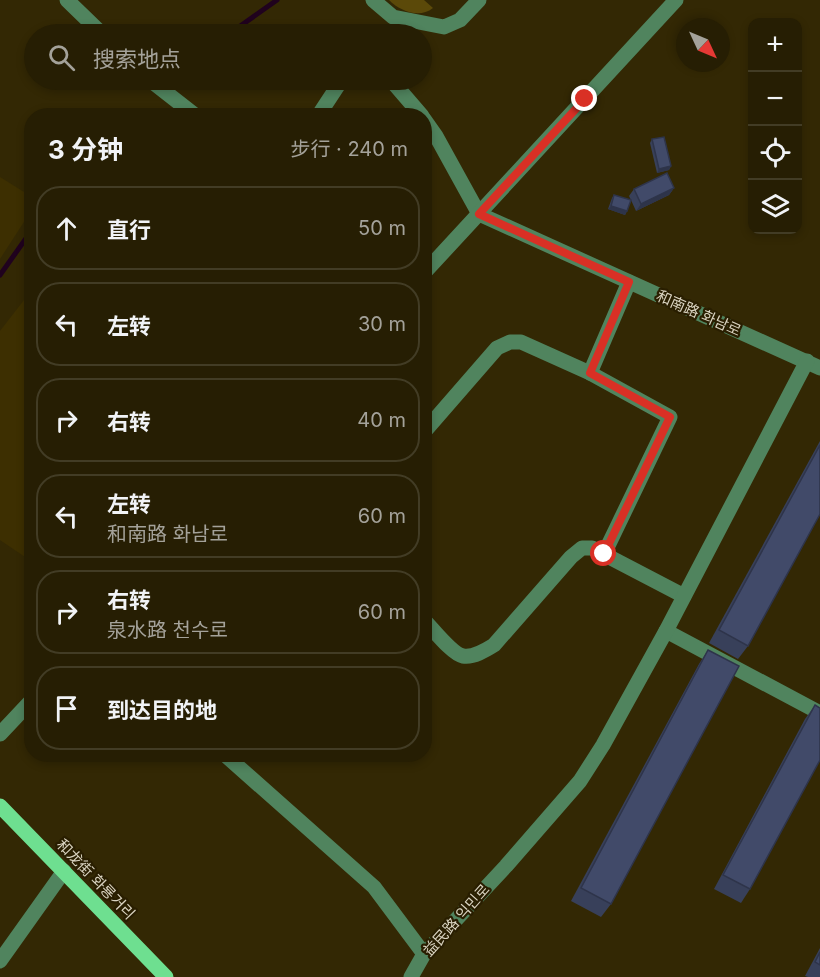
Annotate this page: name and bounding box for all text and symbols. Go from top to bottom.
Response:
north arrow [676,18,730,72]
map controls [748,18,802,234]
button: + [748,18,802,72]
search box [24,24,432,90]
icon: search [45,41,78,74]
text: 搜索地点 [93,46,181,72]
button: − [748,72,802,126]
route end [571,85,597,111]
button: locate [748,126,802,180]
text: 3 分钟 [48,134,123,165]
text: 步行 · 240 m [290,137,408,161]
button: layers [748,180,802,234]
icon: ahead [50,212,83,245]
text: 50 m [358,216,406,240]
text: 直行 [107,217,151,243]
street label: 和南路 화남로 [654,286,744,340]
icon: left [50,308,83,341]
text: 30 m [358,312,406,336]
text: 左转 [107,313,151,339]
icon: right [50,404,83,437]
text: 40 m [357,408,406,432]
text: 右转 [107,409,151,435]
text: 左转 [107,491,151,517]
icon: left [50,500,83,533]
text: 60 m [358,504,406,528]
text: 和南路 화남로 [107,522,228,546]
route start [590,540,616,566]
text: 右转 [107,587,151,613]
icon: right [50,596,83,629]
text: 60 m [358,600,406,624]
text: 泉水路 천수로 [107,618,228,642]
icon: arrive [50,692,83,725]
text: 到达目的地 [107,697,217,723]
street label: 和龙街 화룡거리 [53,835,139,923]
street label: 益民路 익민로 [419,880,493,960]

